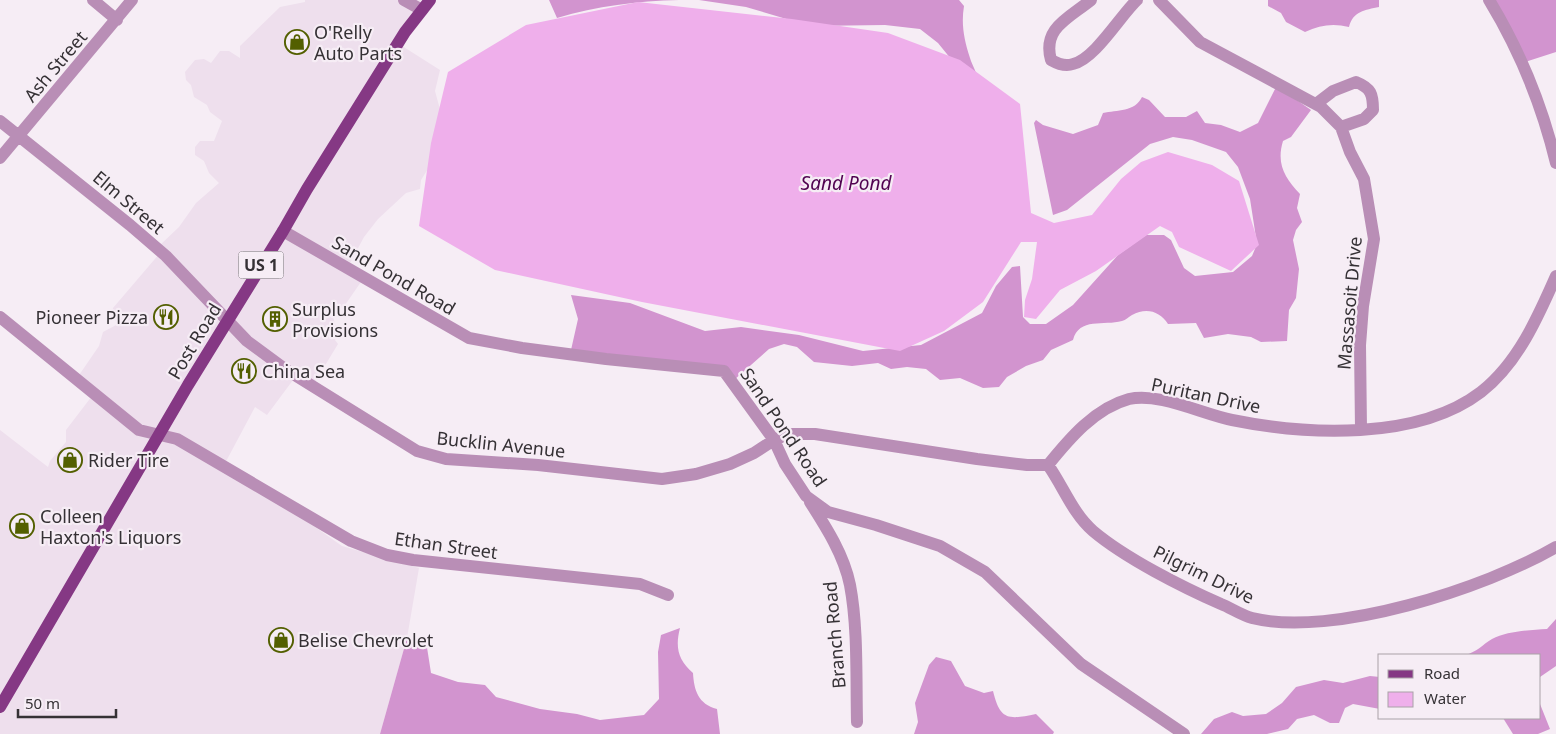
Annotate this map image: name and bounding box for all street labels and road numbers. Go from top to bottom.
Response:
street label: Ash Street [18,25,92,107]
street label: Elm Street [88,165,170,239]
street label: Sand Pond Road [328,230,460,320]
street label: Massasoit Drive [1331,235,1367,371]
road number: US 1 [238,252,284,278]
street label: Post Road [162,298,226,384]
street label: Sand Pond Road [735,363,833,491]
street label: Puritan Drive [1149,372,1263,418]
street label: Bucklin Avenue [435,425,567,463]
street label: Ethan Street [393,526,500,564]
street label: Pilgrim Drive [1150,539,1258,609]
street label: Branch Road [817,580,851,690]

